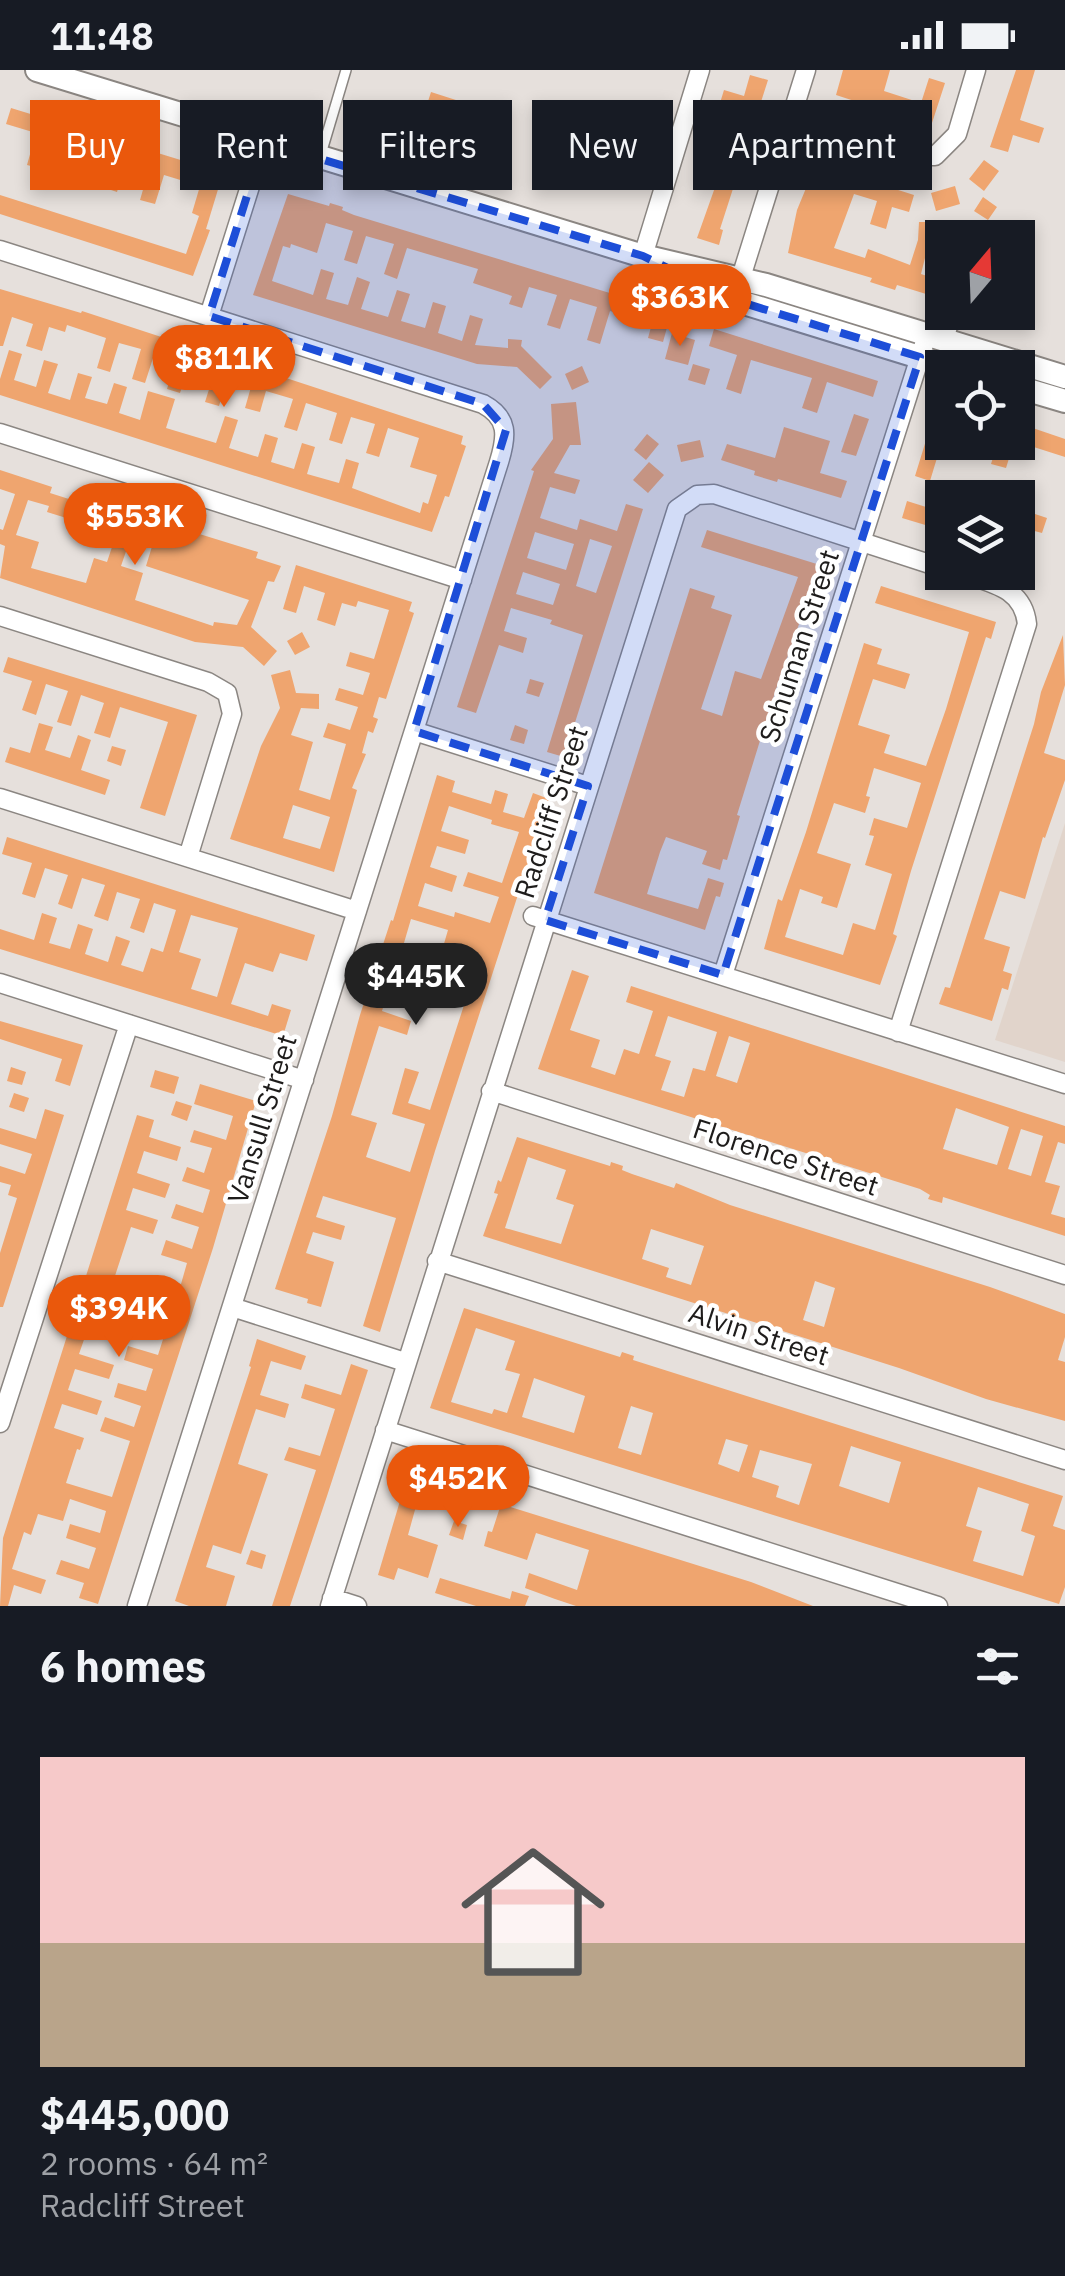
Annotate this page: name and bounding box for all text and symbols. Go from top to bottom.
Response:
text: 11:48 [50,11,154,60]
chip: Buy [30,100,160,190]
chip: Rent [180,100,323,190]
chip: Filters [343,100,512,190]
chip: New [532,100,673,190]
chip: Apartment [693,100,932,190]
north arrow [925,220,1035,330]
map controls [925,220,1035,590]
pin: $363K [610,264,750,349]
text: $363K [630,275,730,317]
pin: $811K [154,325,294,410]
text: $811K [174,336,274,378]
button: locate [925,350,1035,460]
button: layers [925,480,1035,590]
pin: $553K [65,483,205,568]
text: $553K [85,494,185,536]
street label: Schuman Street [750,545,847,747]
street label: Radcliff Street [505,721,596,903]
pin: $445K [346,943,486,1028]
text: $445K [366,954,466,996]
street label: Vansull Street [218,1030,305,1208]
street label: Florence Street [689,1109,884,1204]
pin: $394K [49,1275,189,1360]
text: $394K [69,1286,169,1328]
street label: Alvin Street [684,1293,834,1374]
pin: $452K [388,1445,528,1530]
text: $452K [408,1456,508,1498]
text: 6 homes [40,1639,206,1694]
icon: filters [970,1639,1025,1694]
icon: home [443,1822,623,2002]
text: $445,000 [40,2087,229,2142]
text: 2 rooms · 64 m² [40,2142,268,2184]
text: Radcliff Street [40,2184,245,2226]

